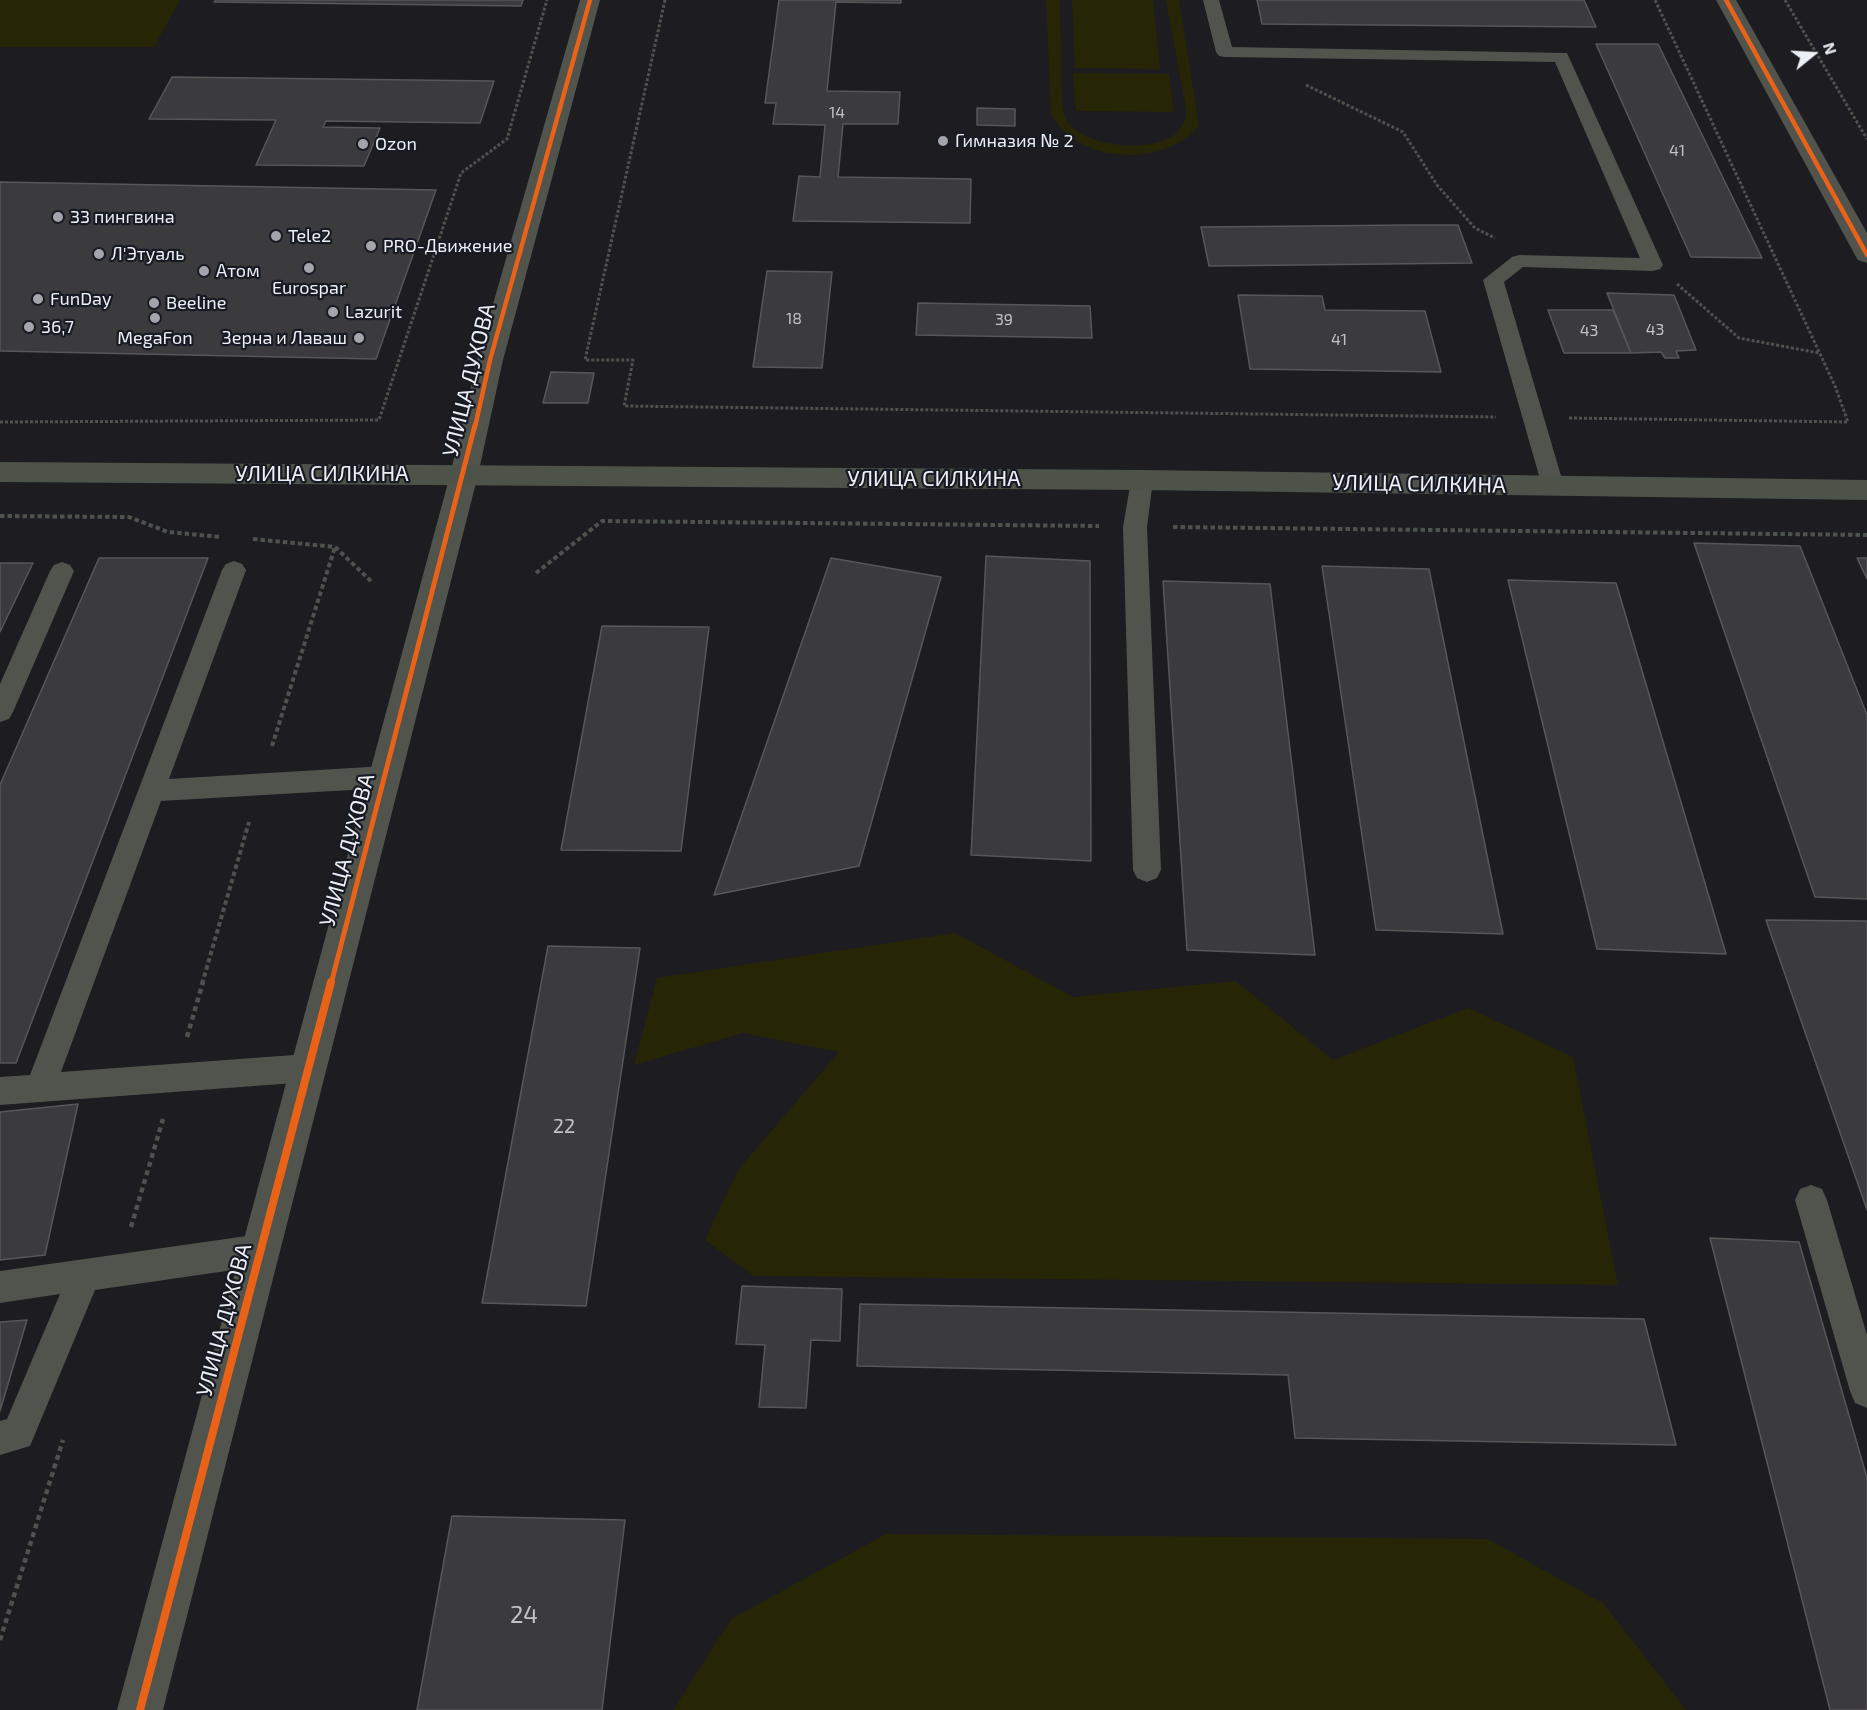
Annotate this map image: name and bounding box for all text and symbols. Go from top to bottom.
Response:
north arrow [1783,24,1843,84]
text: N [1820,40,1841,57]
house number: 14 [829,103,845,123]
place label: Гимназия № 2 [955,130,1074,152]
place label: Ozon [375,133,417,155]
marker: Гимназия № 2 [936,134,950,148]
marker: Ozon [356,137,370,151]
house number: 41 [1669,141,1685,161]
place label: 33 пингвина [70,206,175,228]
marker: 33 пингвина [51,210,65,224]
place label: Tele2 [288,225,331,247]
marker: Tele2 [269,229,283,243]
place label: PRO-Движение [383,235,512,257]
marker: PRO-Движение [364,239,378,253]
place label: Л'Этуаль [111,243,185,265]
marker: Л'Этуаль [92,247,106,261]
place label: Атом [216,260,260,282]
marker: Eurospar [302,261,316,275]
marker: Атом [197,264,211,278]
place label: Eurospar [272,277,346,299]
place label: FunDay [50,288,111,310]
marker: FunDay [31,292,45,306]
place label: Beeline [166,292,226,314]
marker: Beeline [147,296,161,310]
street label: УЛИЦА ДУХОВА [437,300,501,460]
place label: Lazurit [345,301,402,323]
marker: Lazurit [326,305,340,319]
house number: 18 [786,309,802,329]
house number: 39 [995,310,1013,330]
marker: MegaFon [148,311,162,325]
place label: 36,7 [41,316,74,338]
marker: 36,7 [22,320,36,334]
house number: 43 [1646,320,1664,340]
house number: 43 [1580,321,1598,341]
place label: MegaFon [117,327,193,349]
place label: Зерна и Лаваш [222,327,347,349]
house number: 41 [1331,330,1347,350]
marker: Зерна и Лаваш [352,331,366,345]
street label: УЛИЦА СИЛКИНА [235,461,409,487]
street label: УЛИЦА СИЛКИНА [847,466,1021,492]
street label: УЛИЦА СИЛКИНА [1332,469,1506,499]
street label: УЛИЦА ДУХОВА [314,771,380,929]
house number: 22 [553,1114,575,1138]
street label: УЛИЦА ДУХОВА [191,1241,257,1399]
house number: 24 [510,1601,538,1629]

